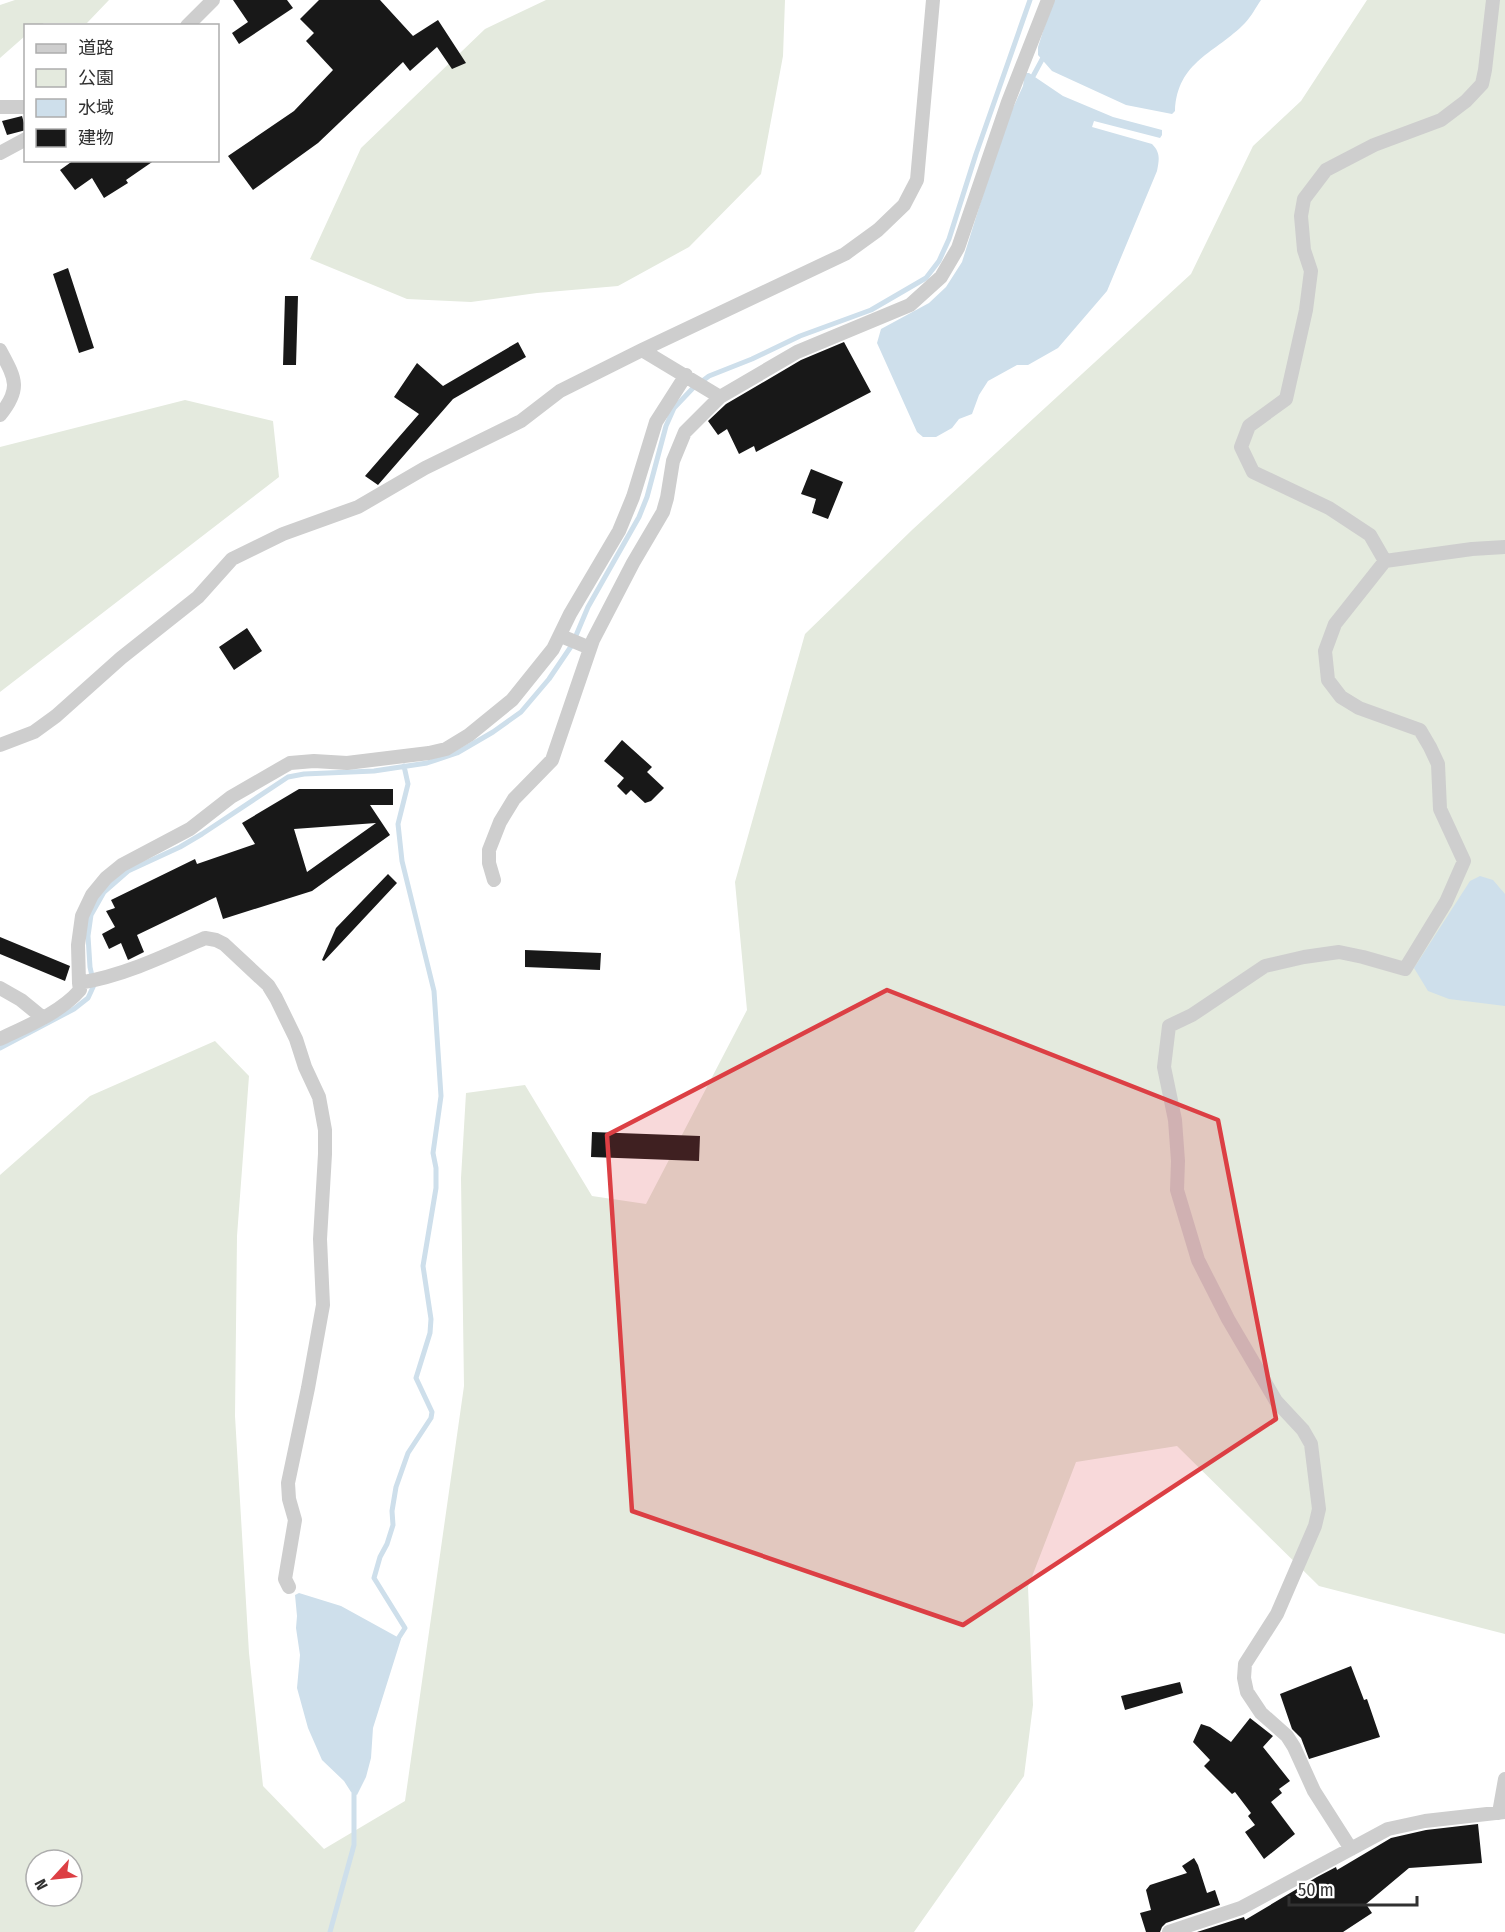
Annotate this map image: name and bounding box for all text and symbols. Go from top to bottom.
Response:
legend [24,24,219,162]
text: 道路 [78,37,114,59]
text: 公園 [78,67,114,89]
text: 水域 [78,97,114,119]
text: 建物 [78,127,114,149]
north arrow [24,1848,84,1908]
scale bar [1289,1869,1416,1907]
text: N [30,1876,52,1893]
text: 50 m [1298,1879,1334,1901]

